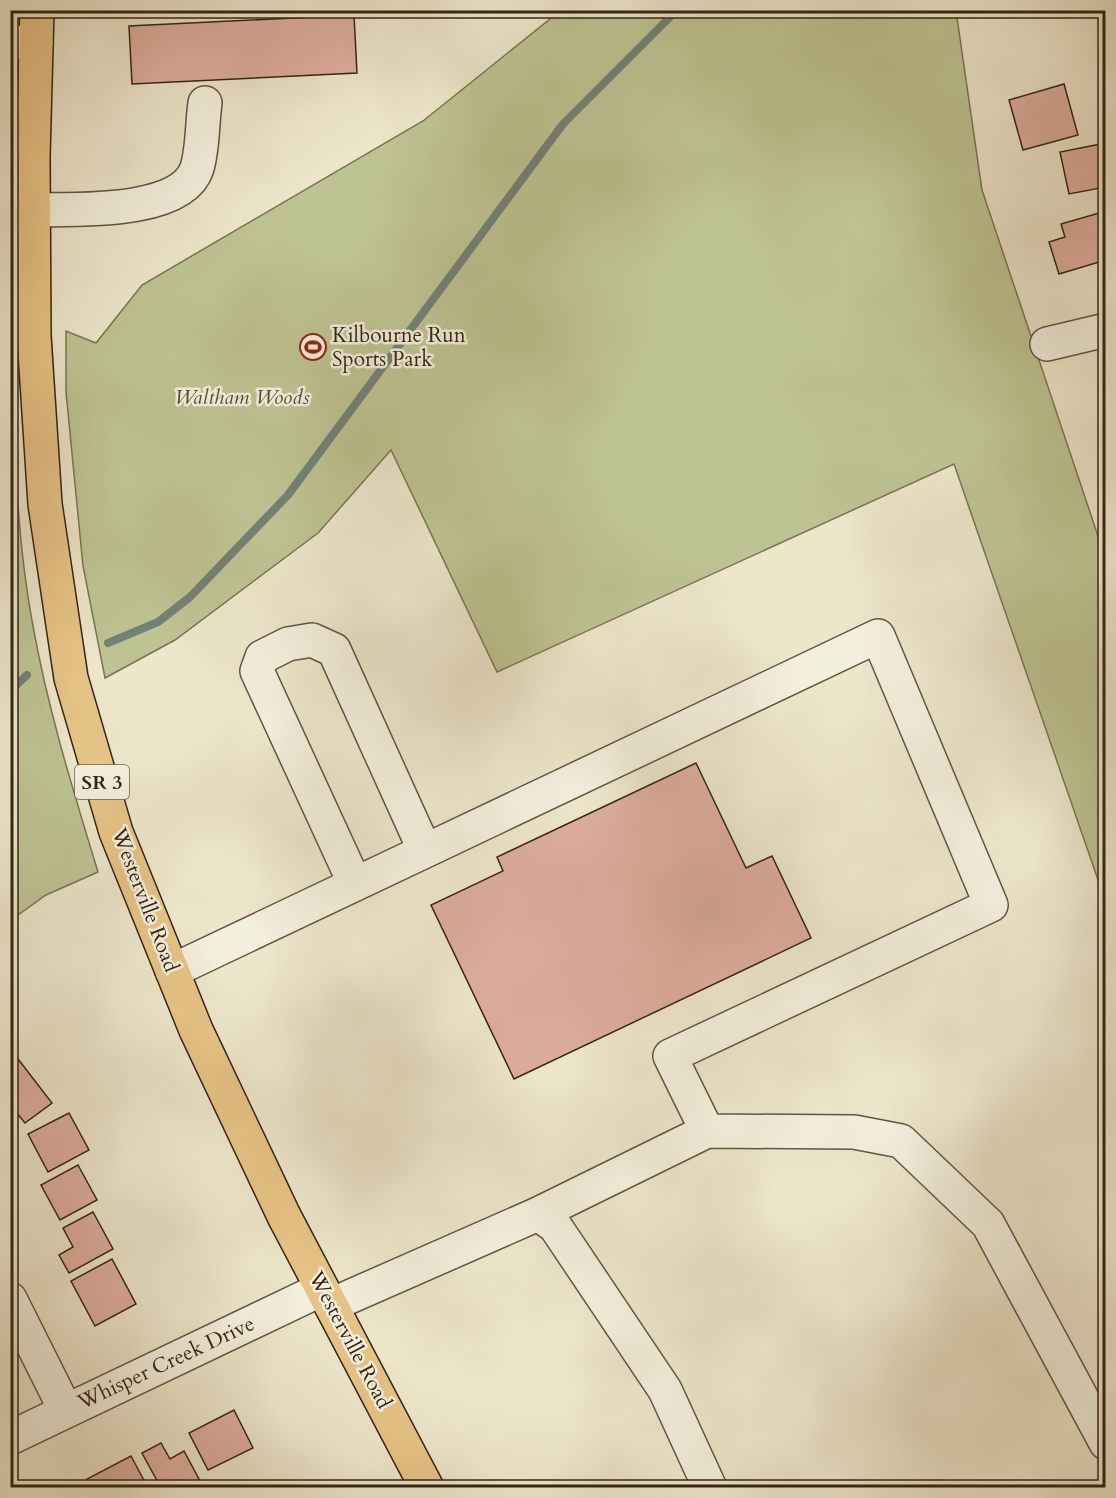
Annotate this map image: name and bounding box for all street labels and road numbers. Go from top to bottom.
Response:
road number: SR 3 [75,765,129,799]
street label: Westerville Road [104,823,186,976]
street label: Westerville Road [301,1265,399,1414]
street label: Whisper Creek Drive [72,1309,259,1417]

